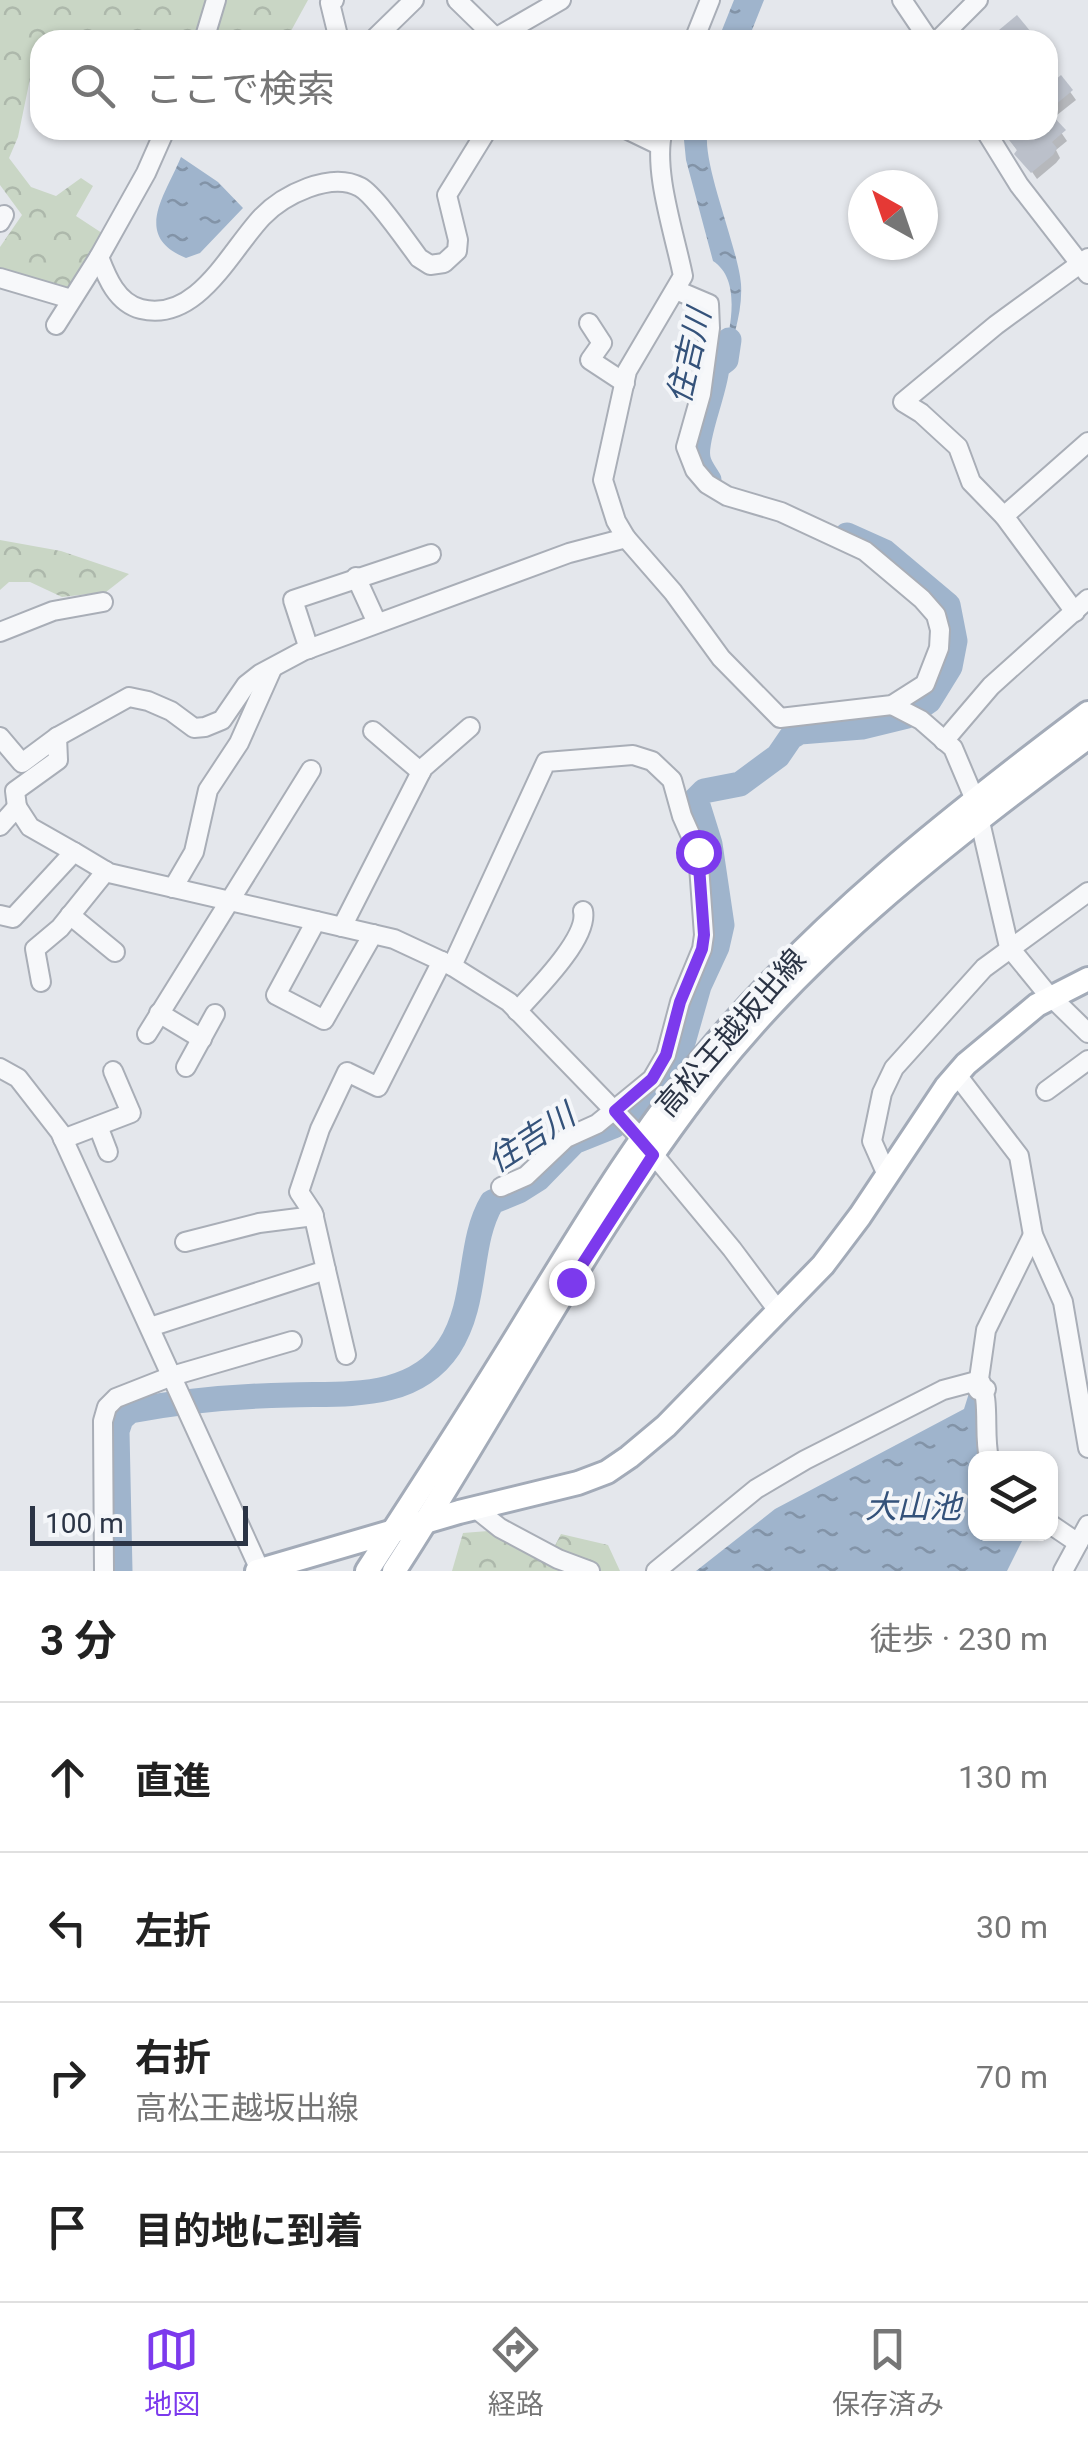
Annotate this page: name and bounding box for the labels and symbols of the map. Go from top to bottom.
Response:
north arrow [848,170,938,260]
water label: 住吉川 [660,302,719,407]
route start [676,830,722,876]
street label: 高松王越坂出線 [649,942,813,1123]
water label: 住吉川 [480,1094,584,1180]
route end [549,1260,595,1306]
water label: 大山池 [865,1488,964,1526]
scale bar [30,1501,248,1546]

